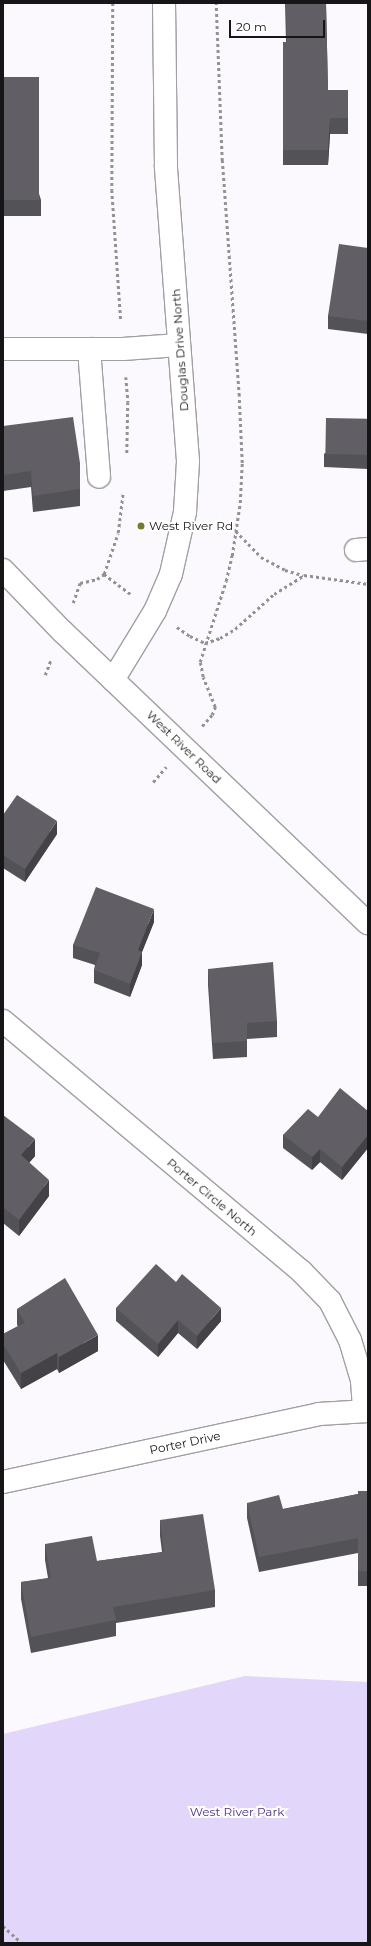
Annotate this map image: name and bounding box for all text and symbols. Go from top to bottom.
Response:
scale bar [231,12,327,38]
text: 20 m [236,19,267,34]
street label: Douglas Drive North [169,288,191,412]
place label: West River Rd [149,519,233,533]
marker: West River Rd [136,521,146,531]
street label: West River Road [144,708,224,786]
street label: Porter Circle North [164,1155,260,1239]
street label: Porter Drive [148,1428,222,1458]
park label: West River Park [190,1805,284,1819]

